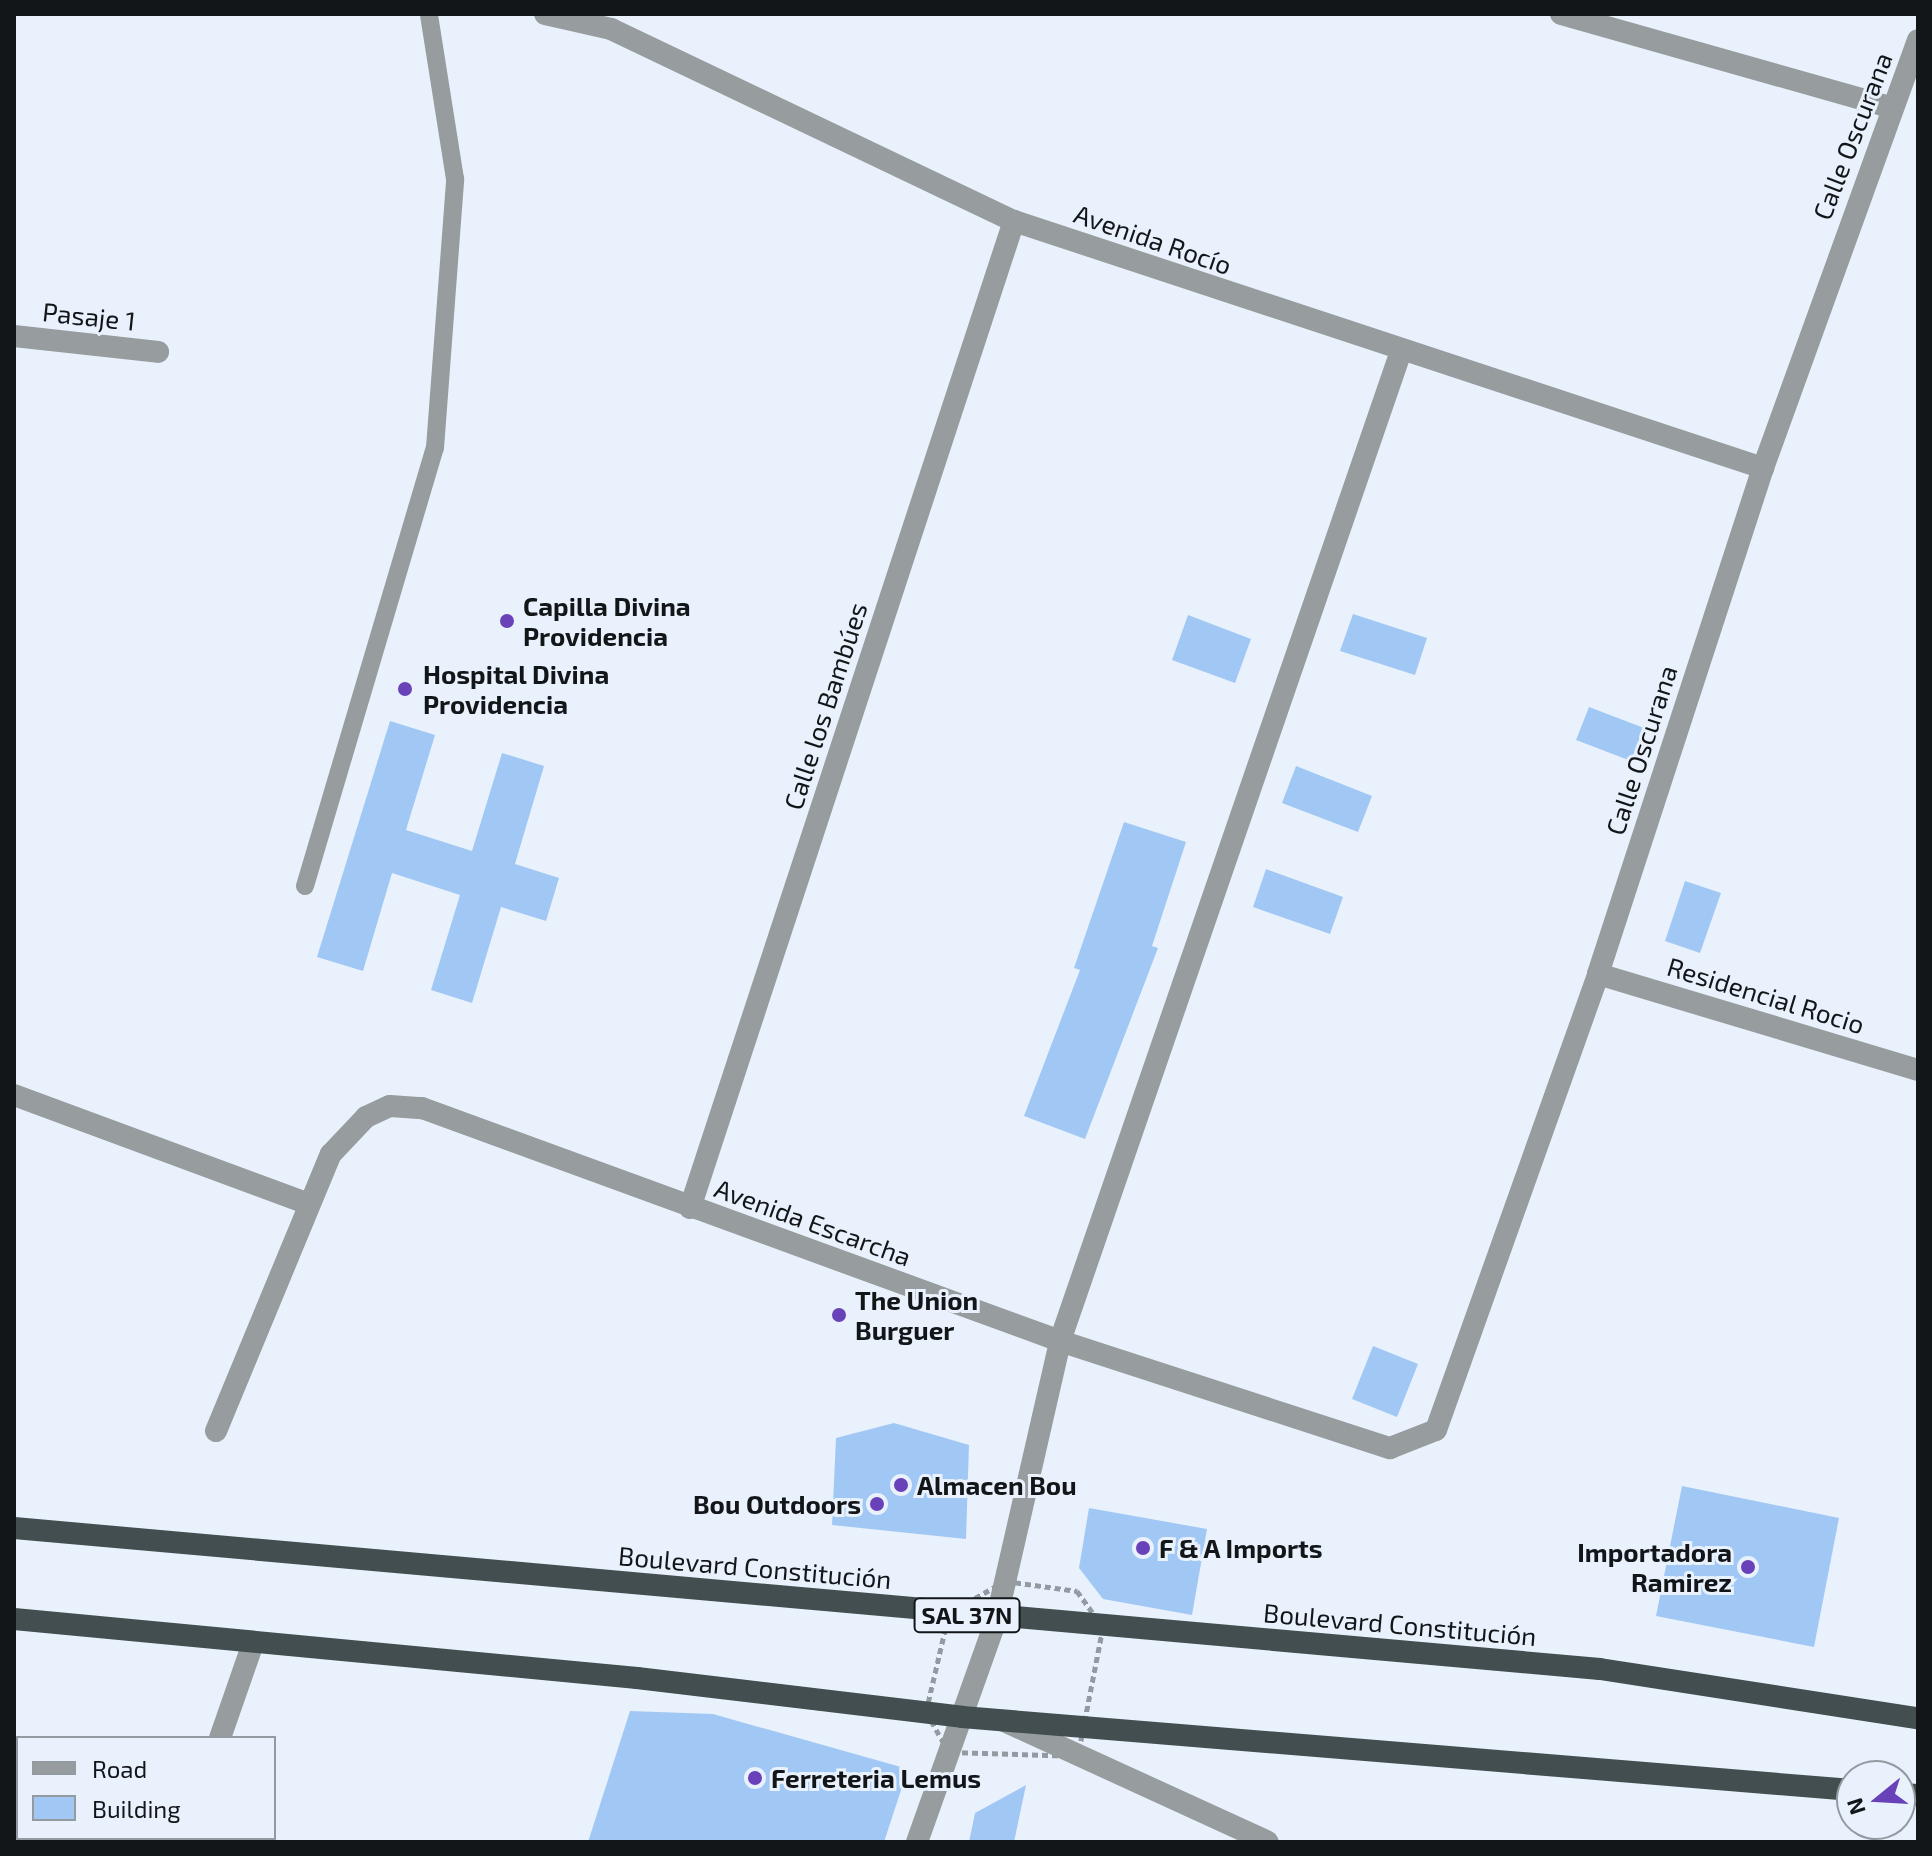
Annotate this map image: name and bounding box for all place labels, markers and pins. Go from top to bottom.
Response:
place label: Capilla Divina Providencia [523,590,691,652]
marker: Capilla Divina Providencia [498,612,516,630]
place label: Hospital Divina Providencia [423,658,610,720]
marker: Hospital Divina Providencia [394,678,416,700]
place label: The Union Burguer [855,1284,978,1346]
marker: The Union Burguer [830,1306,848,1324]
place label: Almacen Bou [917,1469,1077,1501]
marker: Almacen Bou [892,1476,910,1494]
place label: Bou Outdoors [693,1488,861,1520]
marker: Bou Outdoors [868,1495,886,1513]
place label: F & A Imports [1159,1532,1324,1564]
place label: Importadora Ramirez [1577,1536,1732,1598]
marker: F & A Imports [1134,1539,1152,1557]
marker: Importadora Ramirez [1739,1558,1757,1576]
place label: Ferreteria Lemus [771,1762,981,1794]
marker: Ferreteria Lemus [746,1769,764,1787]

